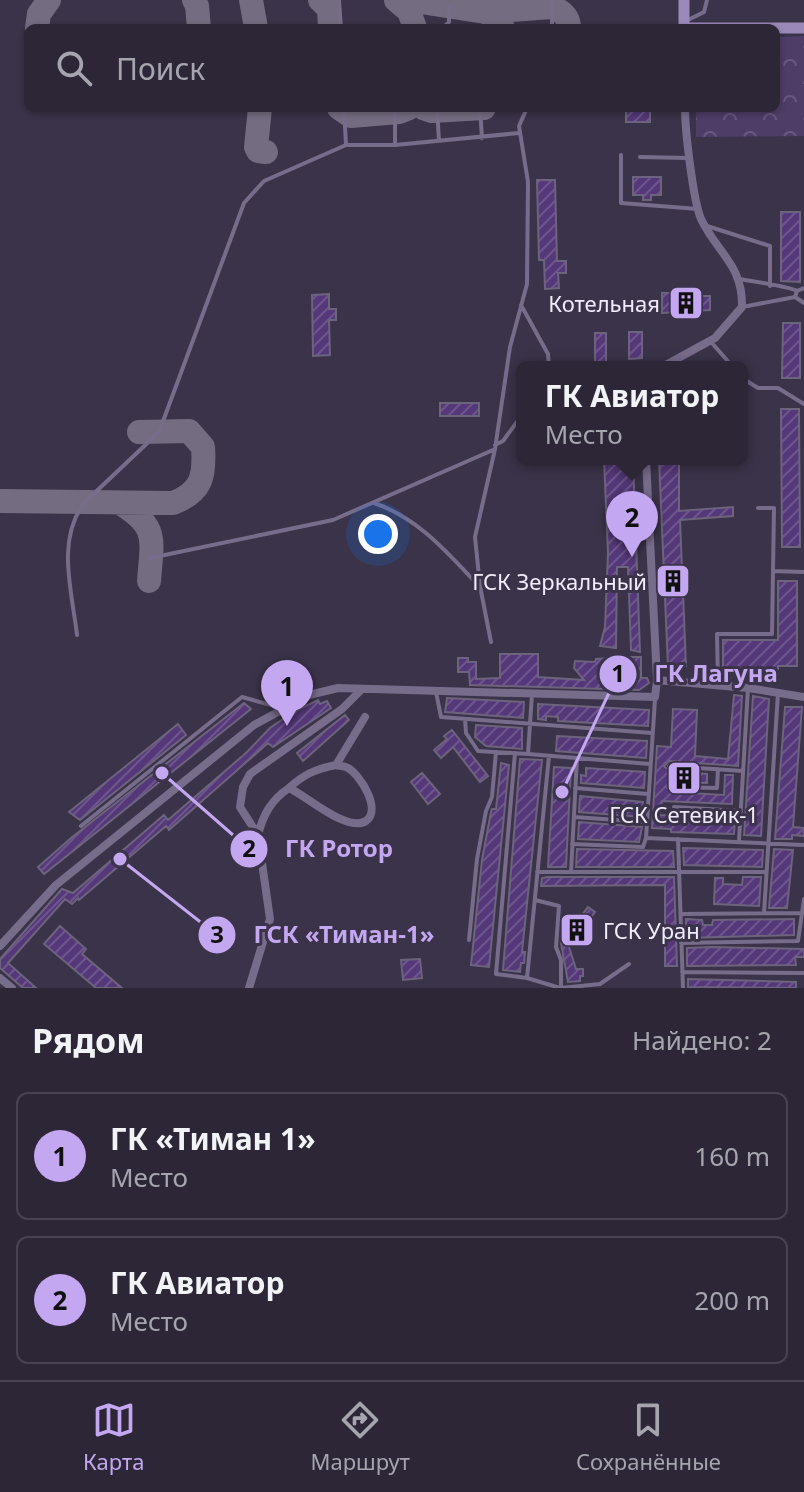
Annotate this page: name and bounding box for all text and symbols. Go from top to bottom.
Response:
search box [24,24,780,112]
icon: search [52,46,96,90]
text: Поиск [116,48,205,89]
building icon: Котельная [667,284,705,322]
place label: Котельная [548,288,660,318]
popup [516,361,748,465]
text: ГК Авиатор [545,375,719,416]
text: Место [545,416,623,452]
pin: 2 [606,491,658,557]
your location [358,514,398,554]
building icon: ГСК Зеркальный [654,562,692,600]
place label: ГСК Зеркальный [472,566,647,596]
callout: ГК Лагуна [598,650,793,698]
text: 1 [611,656,625,689]
text: ГК Лагуна [654,656,778,689]
pin: 1 [261,660,313,726]
building icon: ГСК Сетевик-1 [665,759,703,797]
place label: ГСК Сетевик-1 [609,799,759,829]
callout: ГК Ротор [229,825,409,873]
text: 2 [242,831,256,864]
text: ГК Ротор [285,831,393,864]
callout: ГСК «Тиман-1» [197,911,450,959]
building icon: ГСК Уран [558,911,596,949]
place label: ГСК Уран [603,915,700,945]
text: 3 [210,917,224,950]
text: ГСК «Тиман-1» [254,917,434,950]
text: Рядом [32,1017,145,1063]
text: Найдено: 2 [632,1022,772,1058]
text: ГК «Тиман 1» [110,1118,316,1159]
text: 1 [53,1138,67,1174]
text: 160 m [694,1138,770,1174]
text: Место [110,1159,188,1195]
text: ГК Авиатор [110,1262,284,1303]
text: 2 [53,1282,67,1318]
text: 200 m [694,1282,770,1318]
text: Место [110,1303,188,1339]
tab: Карта [83,1398,144,1476]
tab: Маршрут [310,1398,410,1476]
tab: Сохранённые [576,1398,721,1476]

